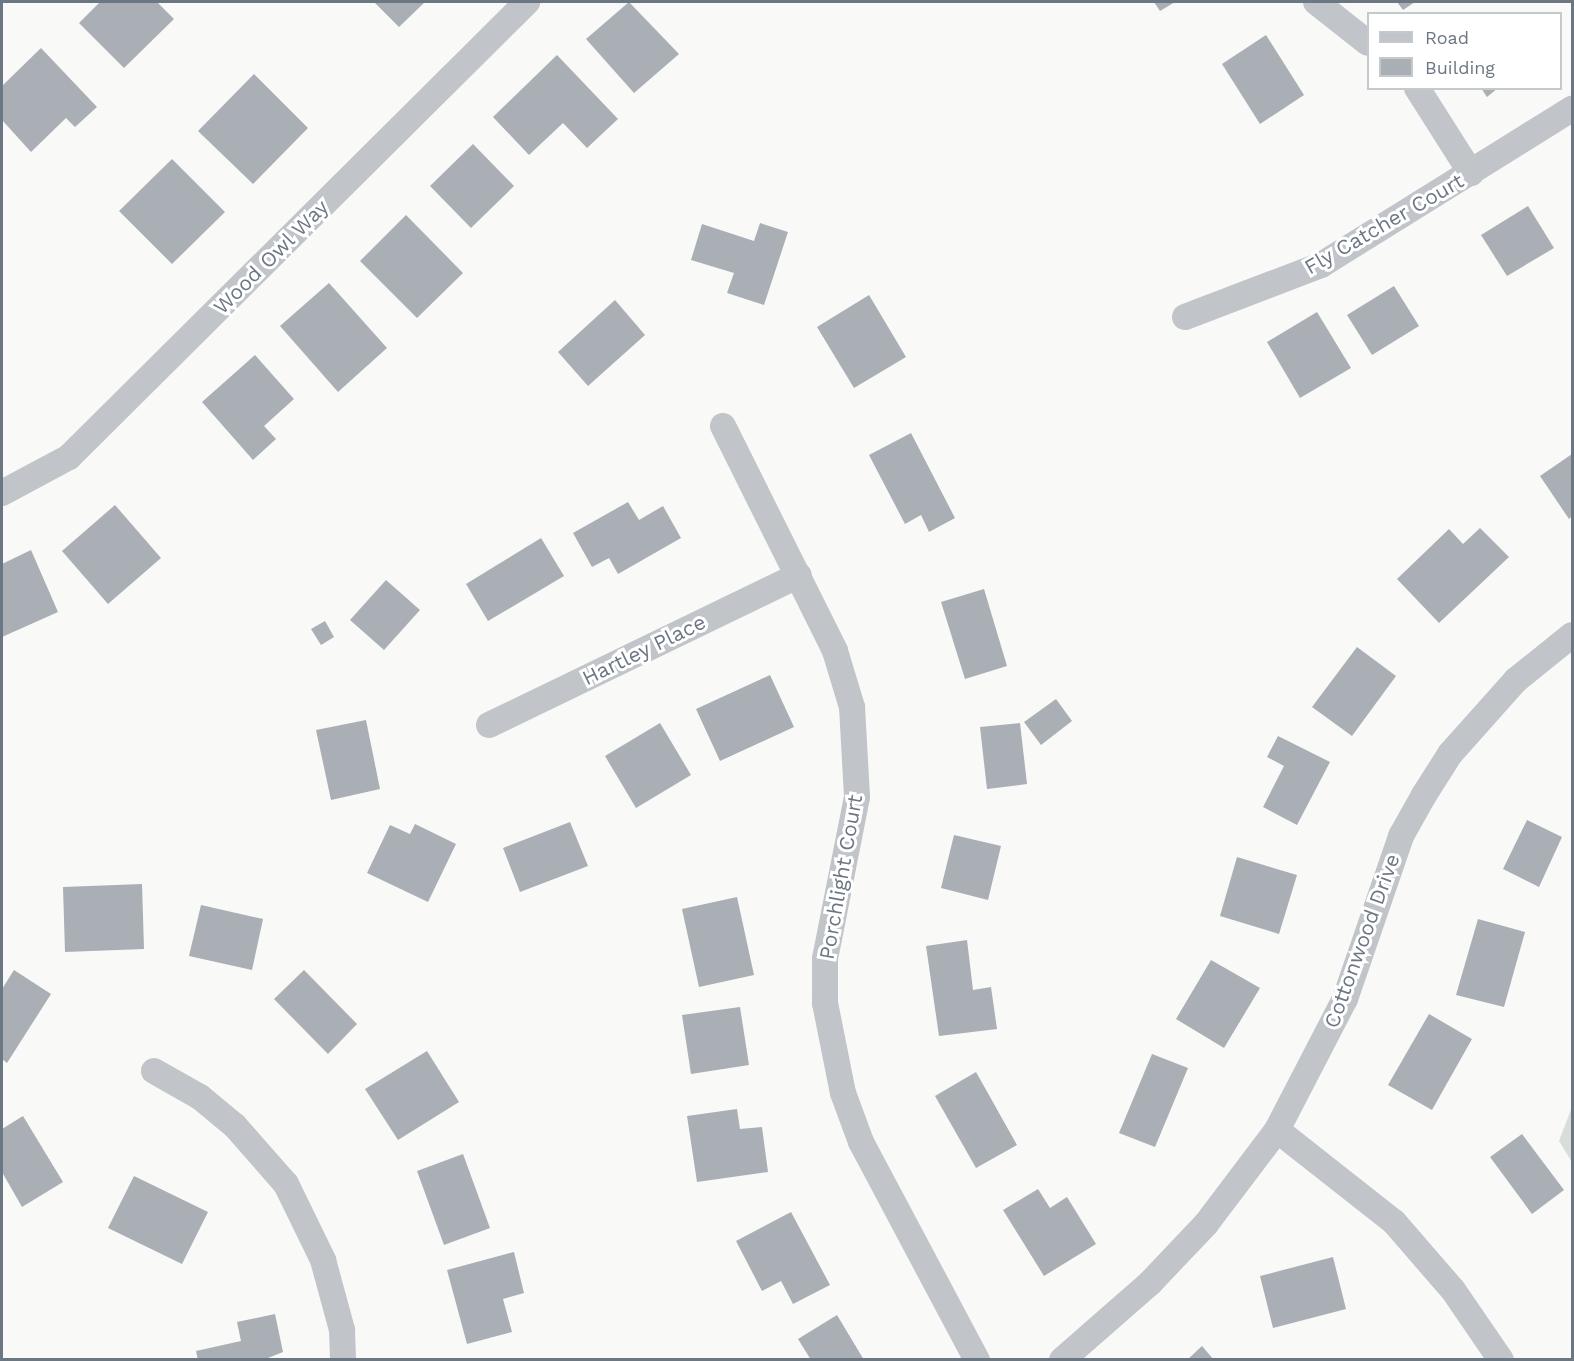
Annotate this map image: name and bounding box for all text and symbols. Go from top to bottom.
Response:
legend [1367,12,1562,90]
text: Road [1425,27,1469,48]
text: Building [1425,57,1495,78]
street label: Fly Catcher Court [1299,168,1469,280]
street label: Wood Owl Way [208,194,334,320]
street label: Hartley Place [578,609,710,691]
street label: Porchlight Court [814,793,868,961]
street label: Cottonwood Drive [1319,850,1405,1032]

